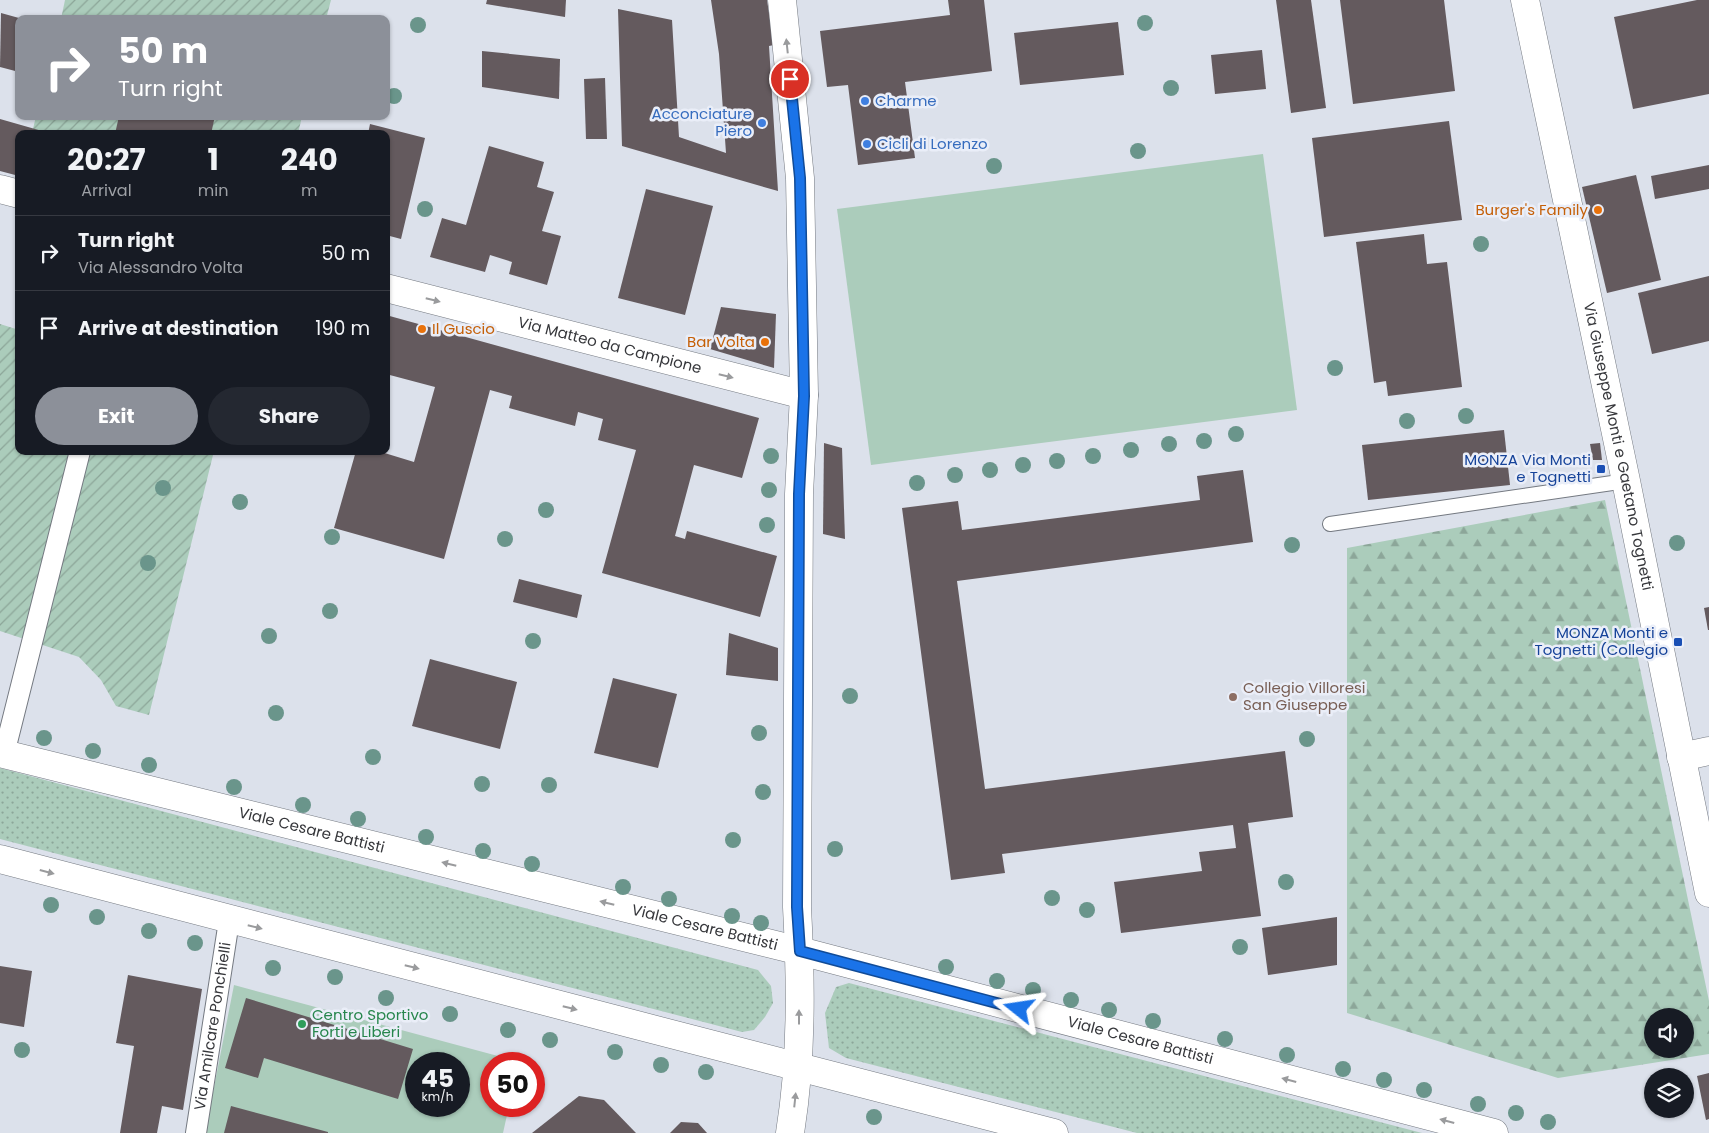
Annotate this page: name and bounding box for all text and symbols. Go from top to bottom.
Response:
text: 50 m [118,26,208,75]
icon: right [35,35,100,100]
one-way arrow [783,37,791,53]
pin [769,58,811,100]
icon: arrive [776,65,804,93]
text: Turn right [118,73,223,104]
place label: Charme [875,90,937,111]
marker: Charme [859,95,871,107]
place label: Acconciature Piero [652,103,752,141]
marker: Acconciature Piero [756,117,768,129]
place label: Cicli di Lorenzo [877,133,988,154]
text: 20:27 [67,138,146,181]
text: 1 [208,138,219,181]
text: 240 [281,138,338,181]
marker: Cicli di Lorenzo [861,138,873,150]
text: Arrival [81,179,132,202]
text: min [198,179,229,202]
text: m [301,179,317,202]
place label: Burger's Family [1475,199,1589,220]
marker: Burger's Family [1592,204,1604,216]
text: Turn right [78,227,174,254]
icon: right [35,239,63,267]
text: 50 m [321,240,370,267]
text: Via Alessandro Volta [78,256,243,279]
one-way arrow [426,297,441,305]
street label: Via Giuseppe Monti e Gaetano Tognetti [1579,300,1659,592]
street label: Via Matteo da Campione [516,311,704,378]
icon: arrive [35,314,63,342]
text: Arrive at destination [78,315,279,342]
text: 190 m [315,315,370,342]
place label: Il Guscio [432,318,495,339]
marker: Il Guscio [416,323,428,335]
place label: Bar Volta [687,331,755,352]
marker: Bar Volta [759,336,771,348]
one-way arrow [719,372,734,380]
button: Exit [35,387,198,445]
button: Share [208,387,370,445]
place label: MONZA Via Monti e Tognetti [1464,449,1591,487]
marker: MONZA Via Monti e Tognetti [1595,463,1607,475]
place label: MONZA Monti e Tognetti (Collegio [1535,622,1668,660]
marker: MONZA Monti e Tognetti (Collegio [1672,636,1684,648]
place label: Collegio Villoresi San Giuseppe [1243,677,1366,715]
marker: Collegio Villoresi San Giuseppe [1227,691,1239,703]
street label: Viale Cesare Battisti [236,801,387,858]
one-way arrow [442,860,457,868]
one-way arrow [40,868,55,876]
one-way arrow [599,899,614,907]
street label: Viale Cesare Battisti [630,899,780,955]
one-way arrow [247,923,262,931]
street label: Via Amilcare Ponchielli [189,941,236,1112]
one-way arrow [405,964,420,972]
position arrow [992,982,1044,1034]
place label: Centro Sportivo Forti e Liberi [312,1004,428,1042]
one-way arrow [562,1004,577,1012]
map controls [1644,1008,1694,1118]
button: sound [1644,1008,1694,1058]
one-way arrow [795,1009,803,1025]
street label: Viale Cesare Battisti [1065,1011,1216,1069]
marker: Centro Sportivo Forti e Liberi [296,1018,308,1030]
speed limit sign: 50 [480,1052,545,1117]
text: 45 [421,1061,454,1096]
button: layers [1644,1068,1694,1118]
one-way arrow [1282,1075,1297,1083]
text: km/h [422,1088,453,1105]
one-way arrow [791,1091,799,1107]
one-way arrow [1439,1116,1454,1124]

